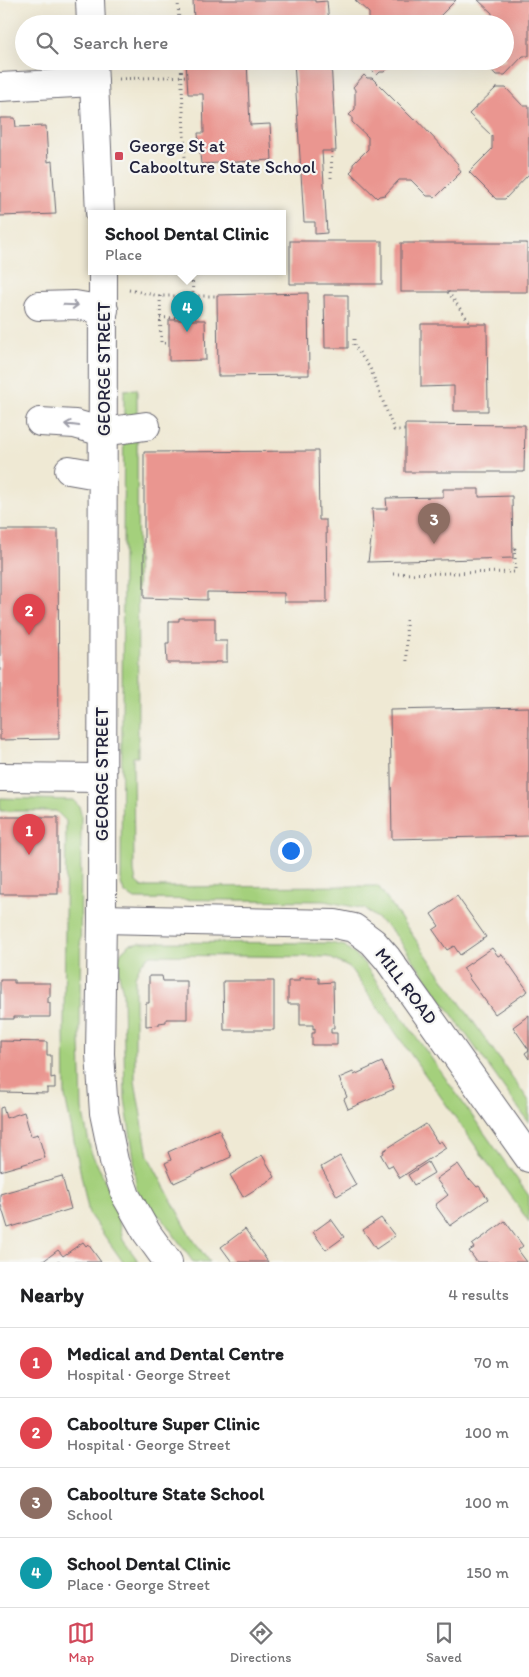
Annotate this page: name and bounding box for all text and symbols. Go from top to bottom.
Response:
search box [15,15,514,70]
icon: search [33,29,61,57]
text: Search here [73,31,168,54]
place label: George St at Caboolture State School [129,135,316,178]
marker: George St at Caboolture State School [113,150,125,162]
popup [88,210,286,275]
text: School Dental Clinic [105,222,269,245]
text: Place [105,245,142,264]
pin: 4 [171,291,203,332]
one-way arrow [63,301,79,310]
street label: GEORGE STREET [93,302,115,436]
one-way arrow [64,420,80,430]
pin: 3 [418,503,450,544]
pin: 2 [13,594,45,635]
street label: GEORGE STREET [91,707,113,841]
pin: 1 [13,814,45,855]
your location [278,838,304,864]
street label: MILL ROAD [370,943,442,1029]
text: Nearby [20,1282,84,1307]
text: 4 results [448,1285,509,1304]
text: Medical and Dental Centre [67,1342,284,1365]
text: 1 [32,1353,40,1372]
text: 70 m [474,1353,509,1372]
text: Hospital · George Street [67,1365,230,1384]
text: Caboolture Super Clinic [67,1412,260,1435]
text: 2 [32,1423,40,1442]
text: 100 m [465,1423,509,1442]
text: Hospital · George Street [67,1435,230,1454]
text: Caboolture State School [67,1482,264,1505]
text: 3 [32,1493,40,1512]
text: 100 m [465,1493,509,1512]
text: School [67,1505,113,1524]
text: School Dental Clinic [67,1552,231,1575]
text: 4 [31,1563,41,1582]
text: 150 m [466,1563,509,1582]
text: Place · George Street [67,1575,210,1594]
tab: Map [67,1619,95,1666]
tab: Directions [230,1619,291,1666]
tab: Saved [426,1619,462,1666]

